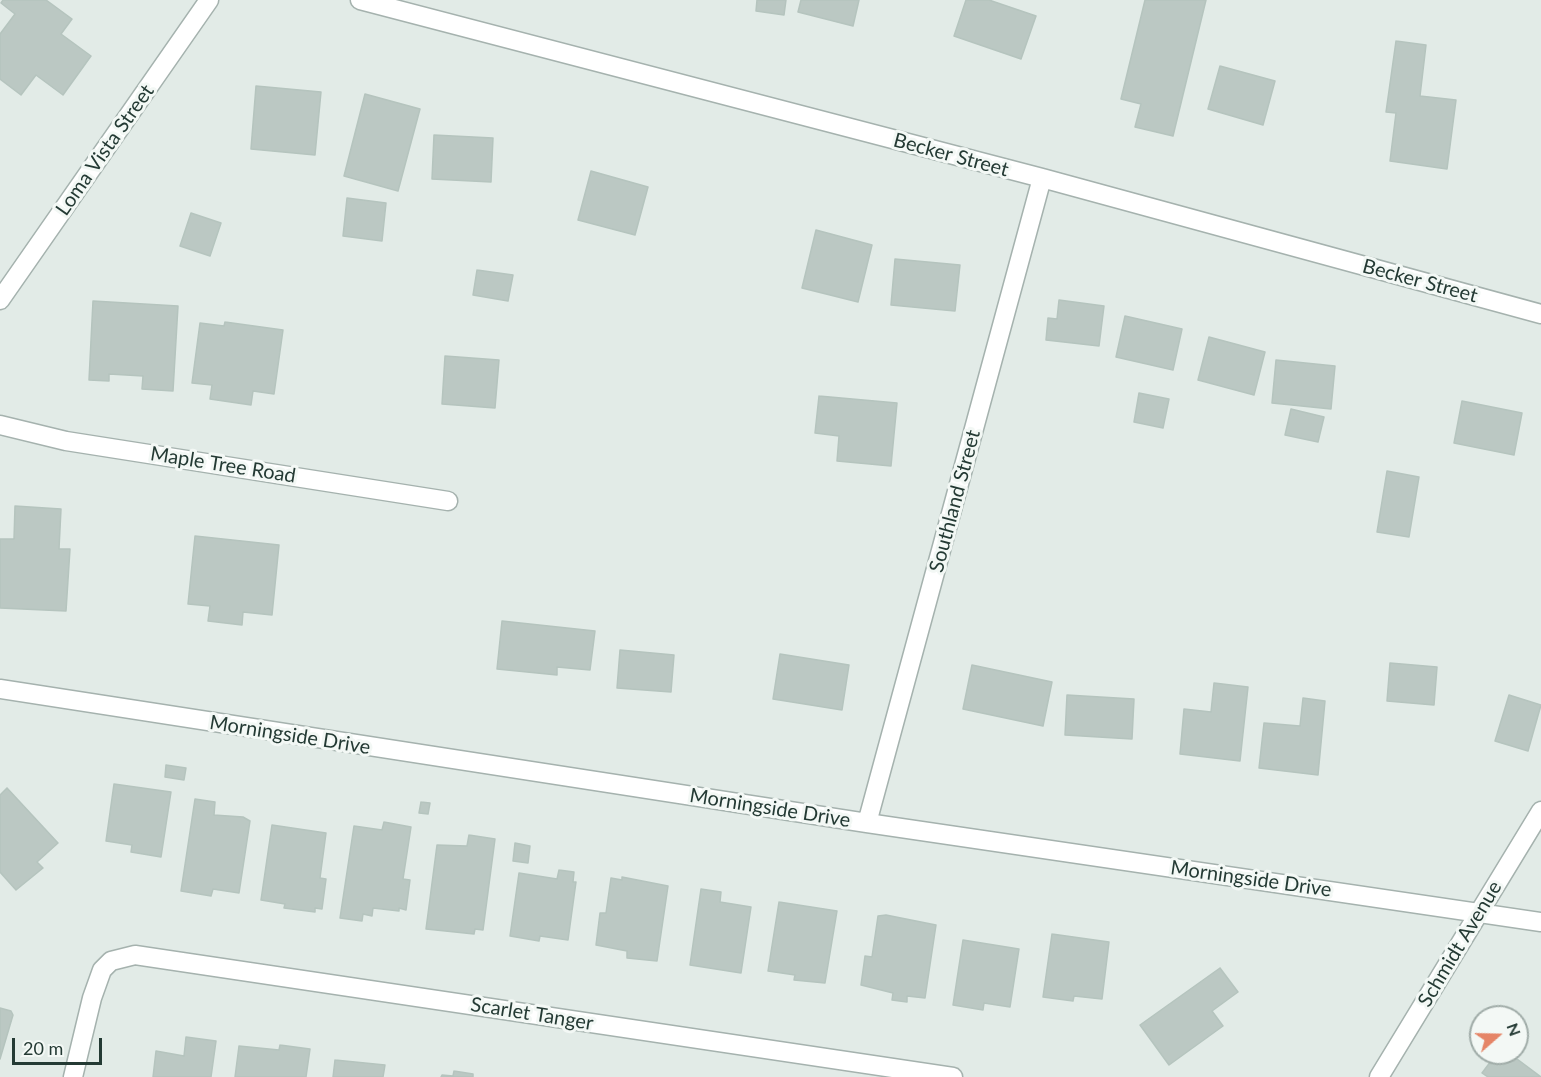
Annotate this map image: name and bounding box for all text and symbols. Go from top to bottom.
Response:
street label: Loma Vista Street [51,80,159,220]
street label: Becker Street [891,128,1011,182]
street label: Becker Street [1360,254,1480,308]
street label: Southland Street [924,427,986,575]
street label: Maple Tree Road [149,442,297,488]
street label: Morningside Drive [208,710,372,760]
street label: Morningside Drive [688,783,852,833]
street label: Morningside Drive [1169,856,1333,902]
street label: Schmidt Avenue [1413,877,1507,1011]
street label: Scarlet Tanger [469,992,595,1036]
north arrow [1469,1005,1529,1065]
text: N [1503,1020,1526,1038]
scale bar [15,1026,105,1064]
text: 20 m [23,1037,63,1059]

